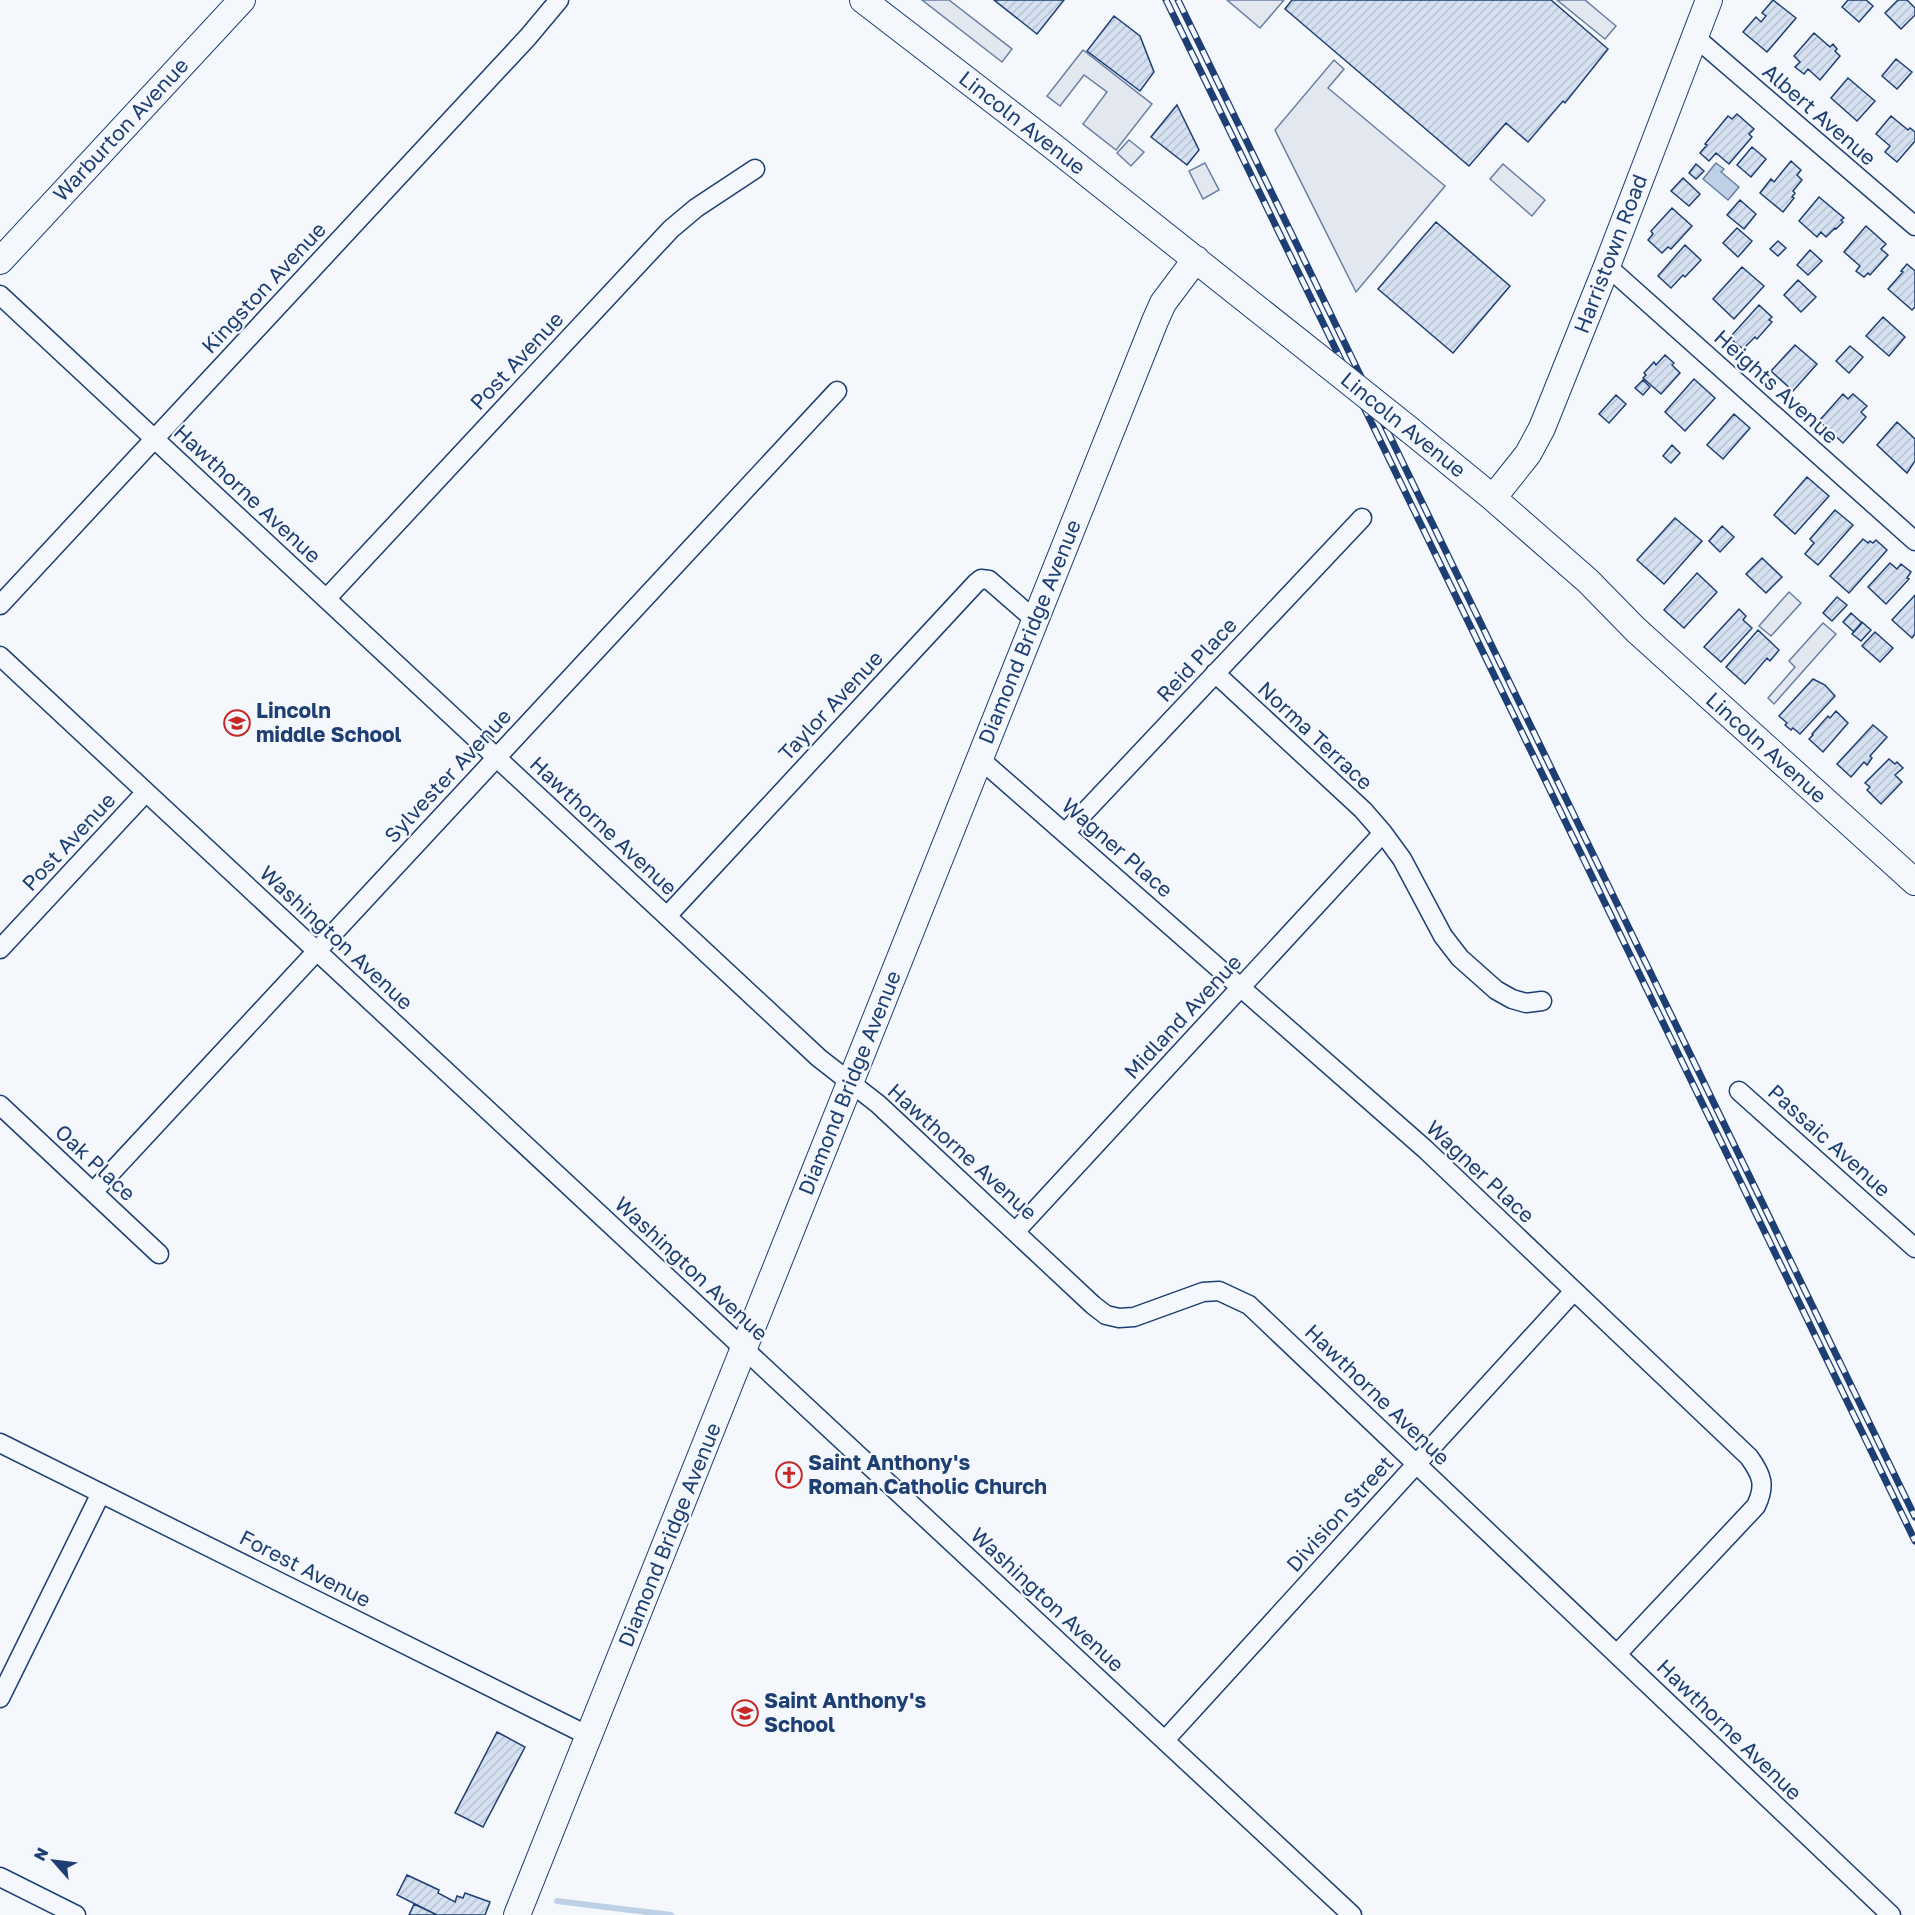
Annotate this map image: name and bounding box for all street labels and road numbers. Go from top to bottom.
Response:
street label: Warburton Avenue [47,52,194,207]
street label: Albert Avenue [1758,58,1882,171]
street label: Lincoln Avenue [954,65,1091,180]
street label: Harristown Road [1568,170,1652,337]
street label: Kingston Avenue [196,216,331,358]
street label: Post Avenue [464,306,568,415]
street label: Heights Avenue [1709,324,1844,449]
street label: Lincoln Avenue [1336,366,1471,483]
street label: Hawthorne Avenue [169,418,327,568]
street label: Diamond Bridge Avenue [972,516,1086,748]
street label: Reid Place [1151,612,1242,707]
street label: Taylor Avenue [773,645,888,766]
street label: Norma Terrace [1253,675,1378,795]
street label: Lincoln Avenue [1701,686,1832,808]
street label: Sylvester Avenue [378,703,516,848]
street label: Hawthorne Avenue [525,750,683,900]
street label: Post Avenue [16,787,120,896]
street label: Wagner Place [1057,792,1178,903]
street label: Washington Avenue [255,860,419,1015]
street label: Midland Avenue [1118,949,1246,1084]
street label: Diamond Bridge Avenue [792,967,906,1199]
street label: Hawthorne Avenue [883,1077,1043,1225]
street label: Passaic Avenue [1763,1078,1896,1202]
street label: Wagner Place [1421,1114,1540,1228]
street label: Oak Place [50,1118,141,1206]
street label: Washington Avenue [610,1191,774,1346]
street label: Hawthorne Avenue [1300,1318,1456,1470]
street label: Diamond Bridge Avenue [612,1419,726,1651]
street label: Division Street [1280,1450,1398,1577]
street label: Washington Avenue [966,1522,1130,1677]
street label: Forest Avenue [235,1524,375,1612]
street label: Hawthorne Avenue [1652,1653,1808,1805]

